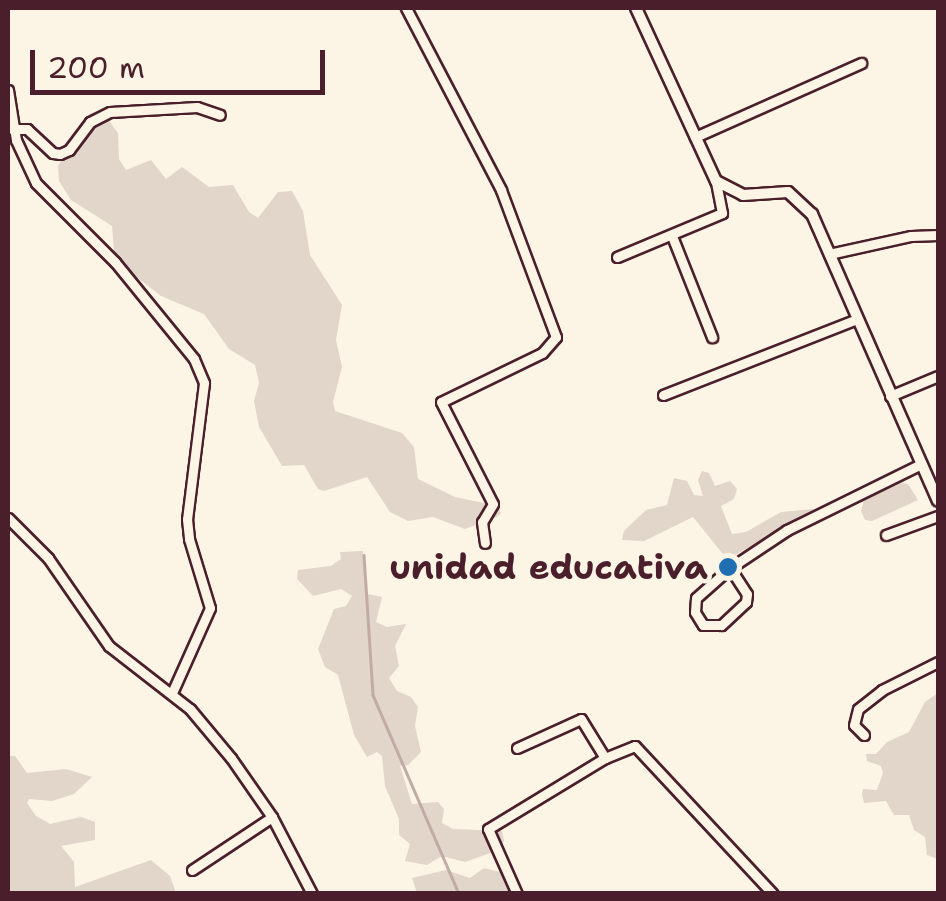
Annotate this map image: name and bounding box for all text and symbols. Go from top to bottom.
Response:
scale bar [35,30,330,92]
text: 200 m [47,47,145,88]
place label: unidad educativa [389,546,708,588]
marker: unidad educativa [717,556,739,578]

